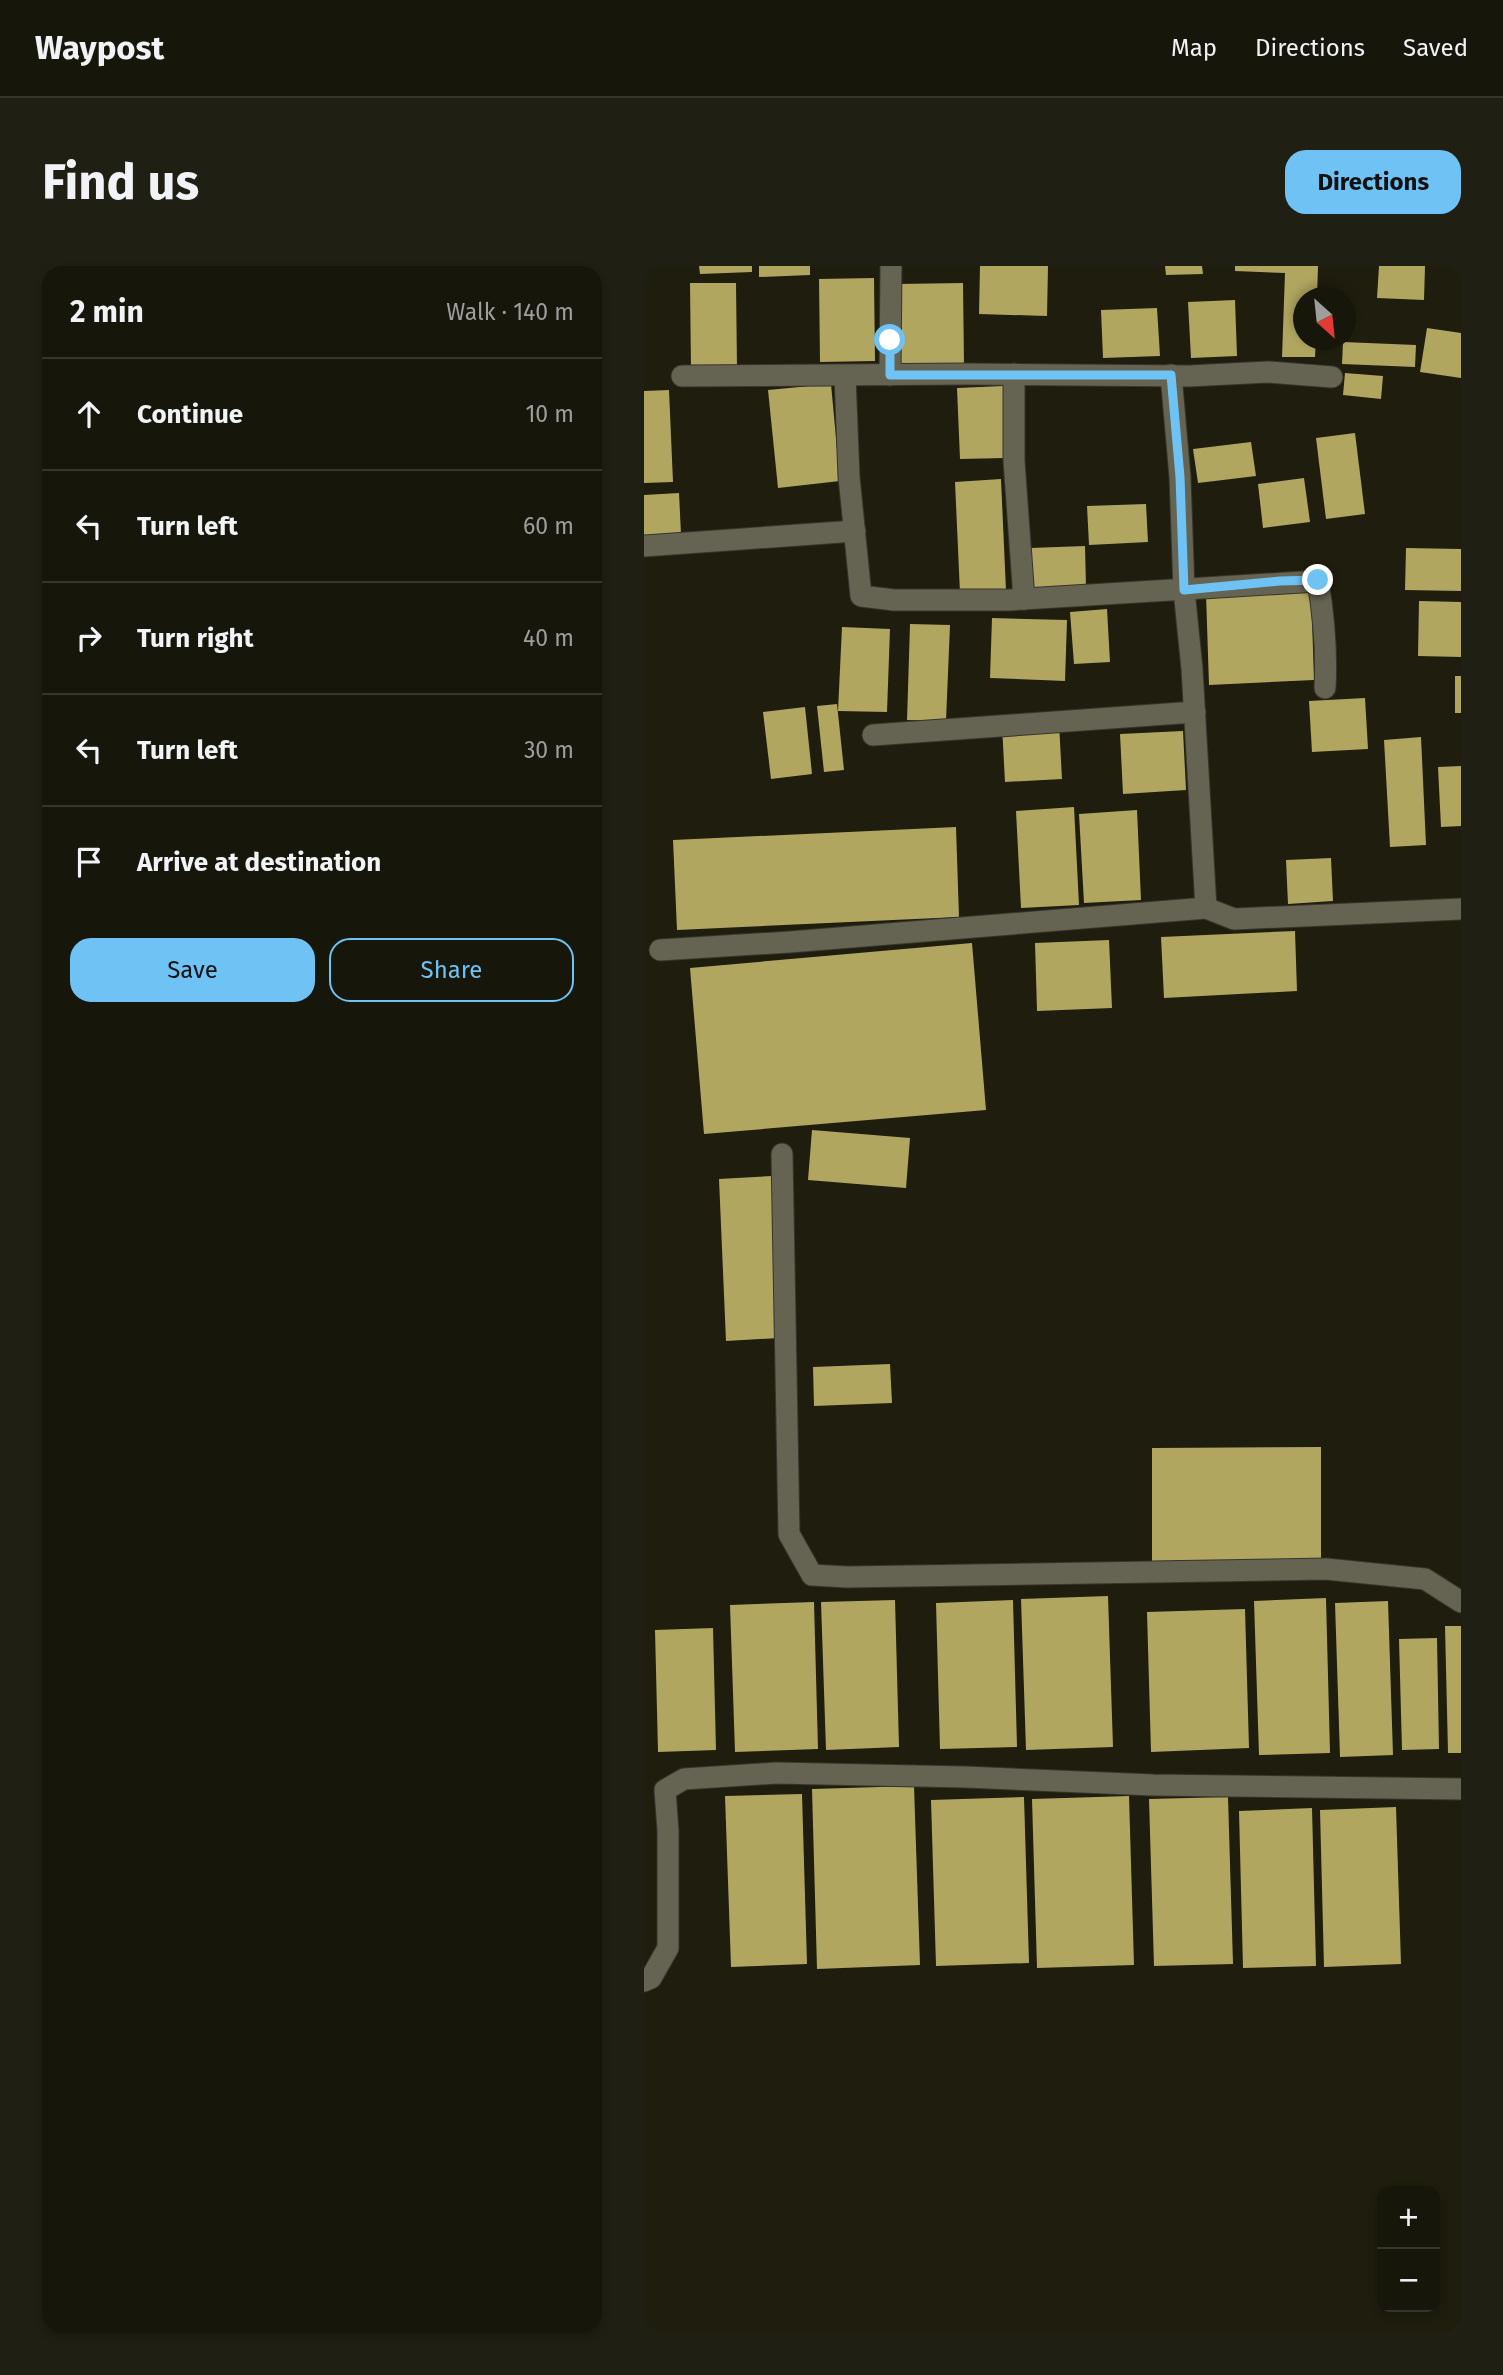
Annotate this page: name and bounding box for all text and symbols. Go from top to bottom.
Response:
text: Waypost [35,28,164,68]
text: Map [1171,34,1217,62]
text: Directions [1255,34,1365,62]
text: Saved [1403,34,1468,62]
button: Directions [1285,150,1461,214]
text: Find us [42,153,199,212]
north arrow [1293,287,1356,350]
text: 2 min [70,294,144,330]
text: Walk · 140 m [446,298,574,326]
route start [874,324,905,355]
icon: ahead [70,395,108,433]
text: Continue [137,399,243,430]
text: 10 m [525,400,574,428]
icon: left [70,507,108,545]
text: Turn left [137,511,238,542]
text: 60 m [523,512,574,540]
route end [1302,564,1333,595]
icon: right [70,619,108,657]
text: Turn right [137,623,254,654]
text: 40 m [523,624,574,652]
icon: left [70,731,108,769]
text: Turn left [137,735,238,766]
text: 30 m [524,736,574,764]
icon: arrive [70,843,108,881]
text: Arrive at destination [137,847,381,878]
button: Save [70,938,315,1002]
button: Share [329,938,574,1002]
map controls [1377,2186,1440,2312]
button: + [1377,2186,1440,2249]
button: − [1377,2249,1440,2312]

